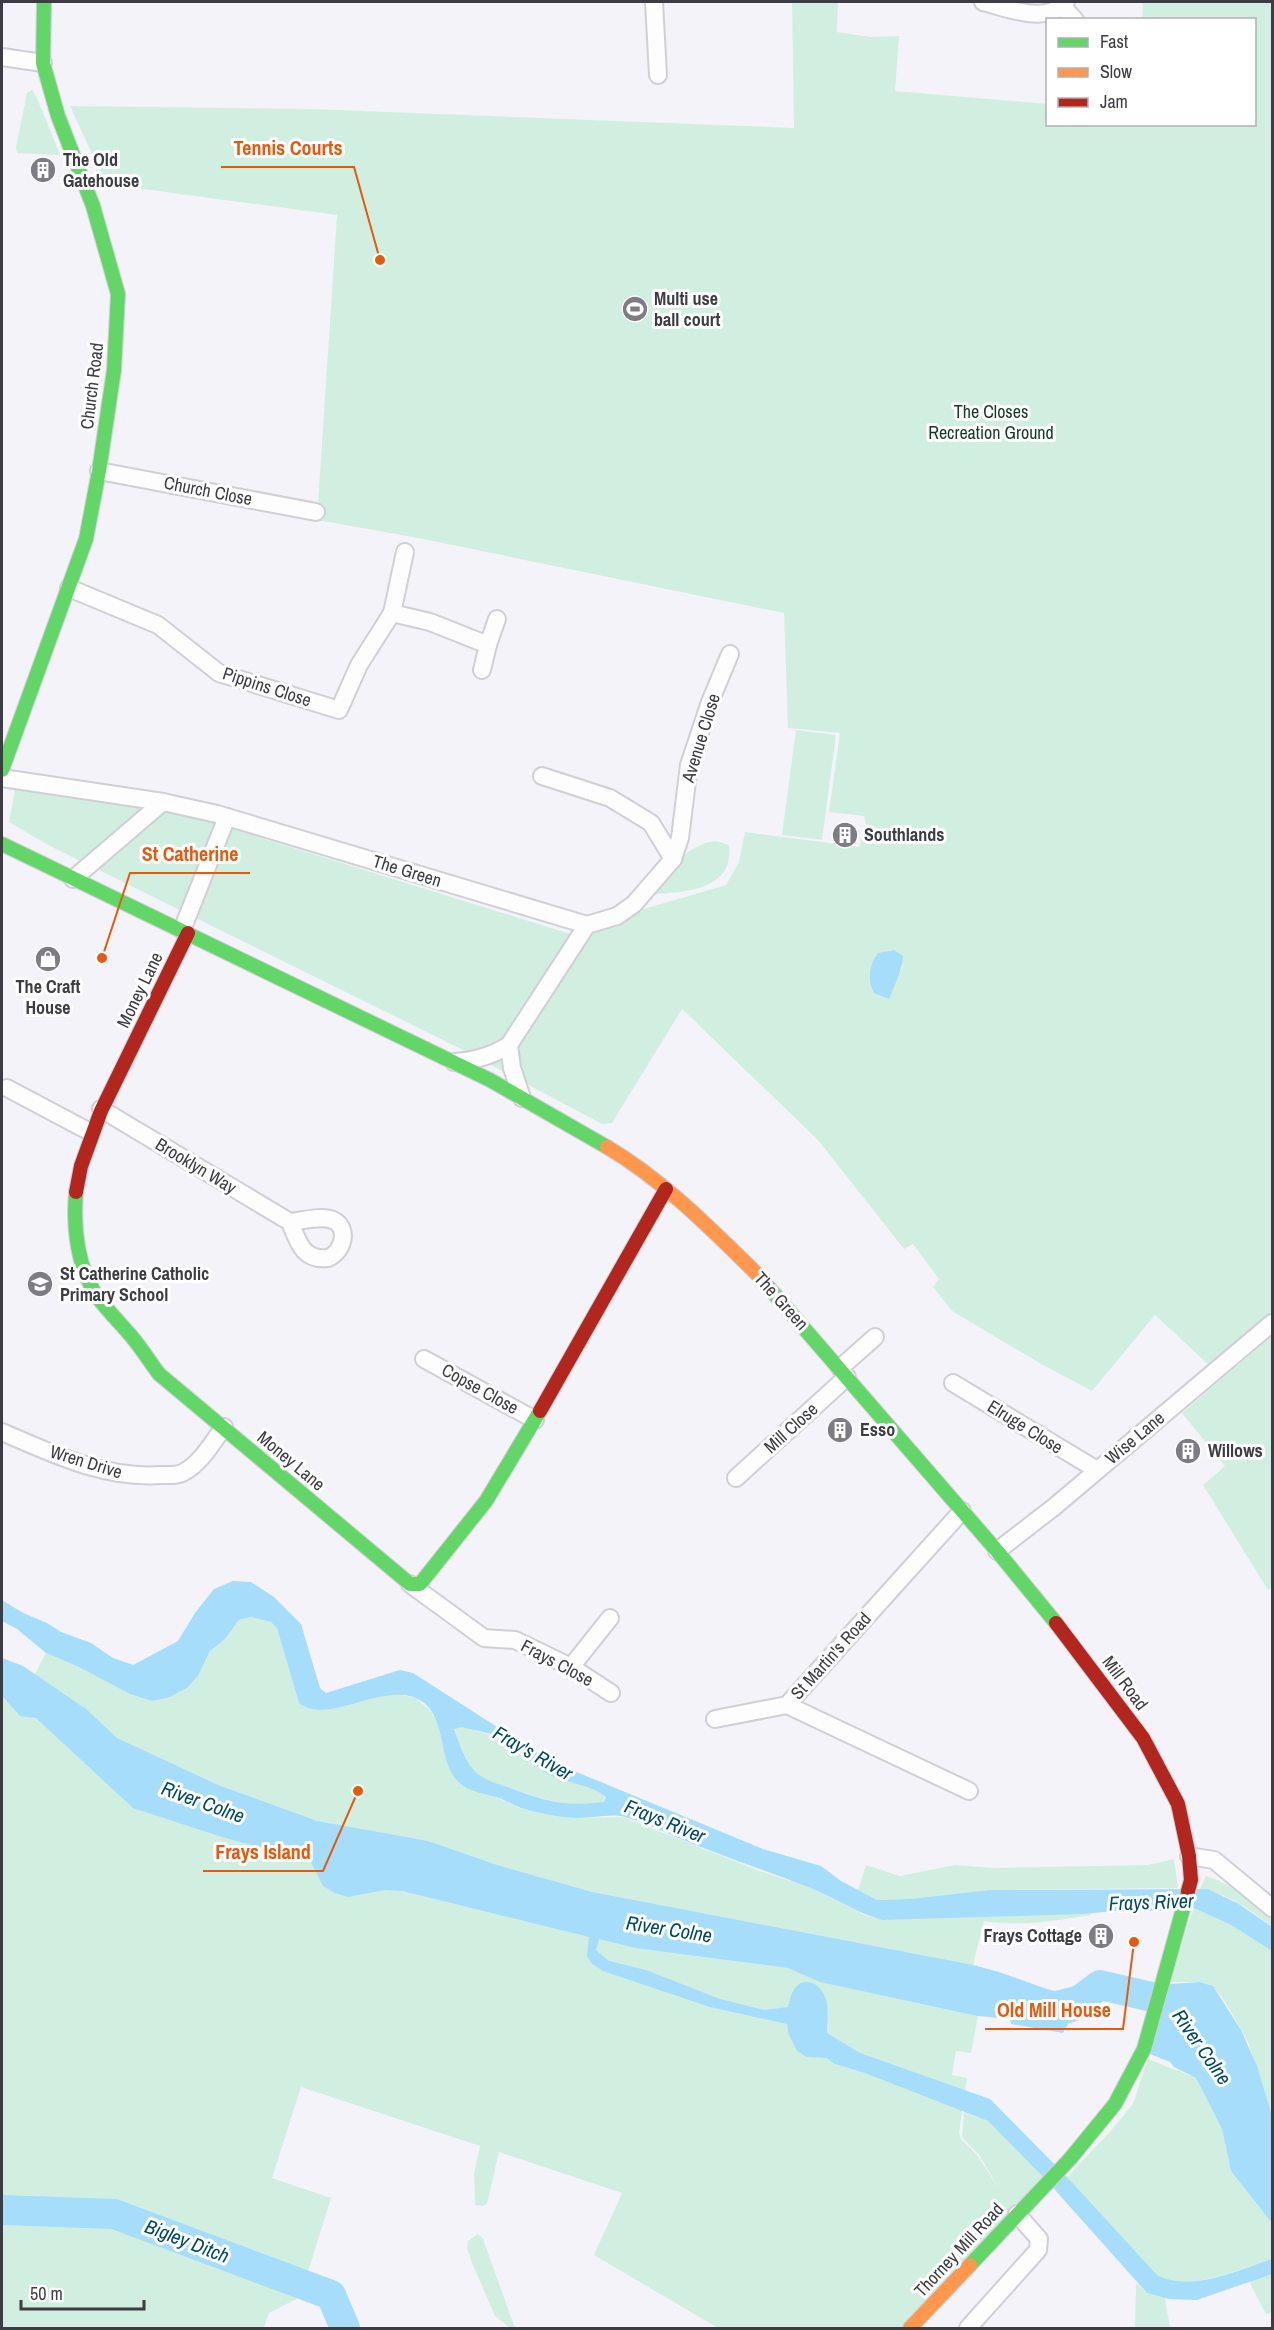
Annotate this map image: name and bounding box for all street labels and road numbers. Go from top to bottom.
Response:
street label: Church Road [74,341,109,431]
street label: Church Close [162,470,254,511]
street label: Pippins Close [220,660,315,713]
street label: Avenue Close [675,690,726,786]
street label: The Green [370,848,445,893]
street label: Money Lane [111,948,169,1032]
street label: Brooklyn Way [151,1132,242,1200]
street label: The Green [748,1266,814,1335]
street label: Copse Close [437,1357,523,1420]
street label: Elruge Close [983,1394,1068,1460]
street label: Mill Close [758,1397,823,1459]
street label: Wise Lane [1100,1405,1170,1470]
street label: Money Lane [252,1425,330,1496]
street label: Wren Drive [47,1439,125,1484]
street label: St Martin's Road [785,1607,877,1705]
street label: Frays Close [517,1633,598,1692]
street label: Mill Road [1097,1650,1154,1715]
street label: Thorney Mill Road [908,2197,1009,2302]

